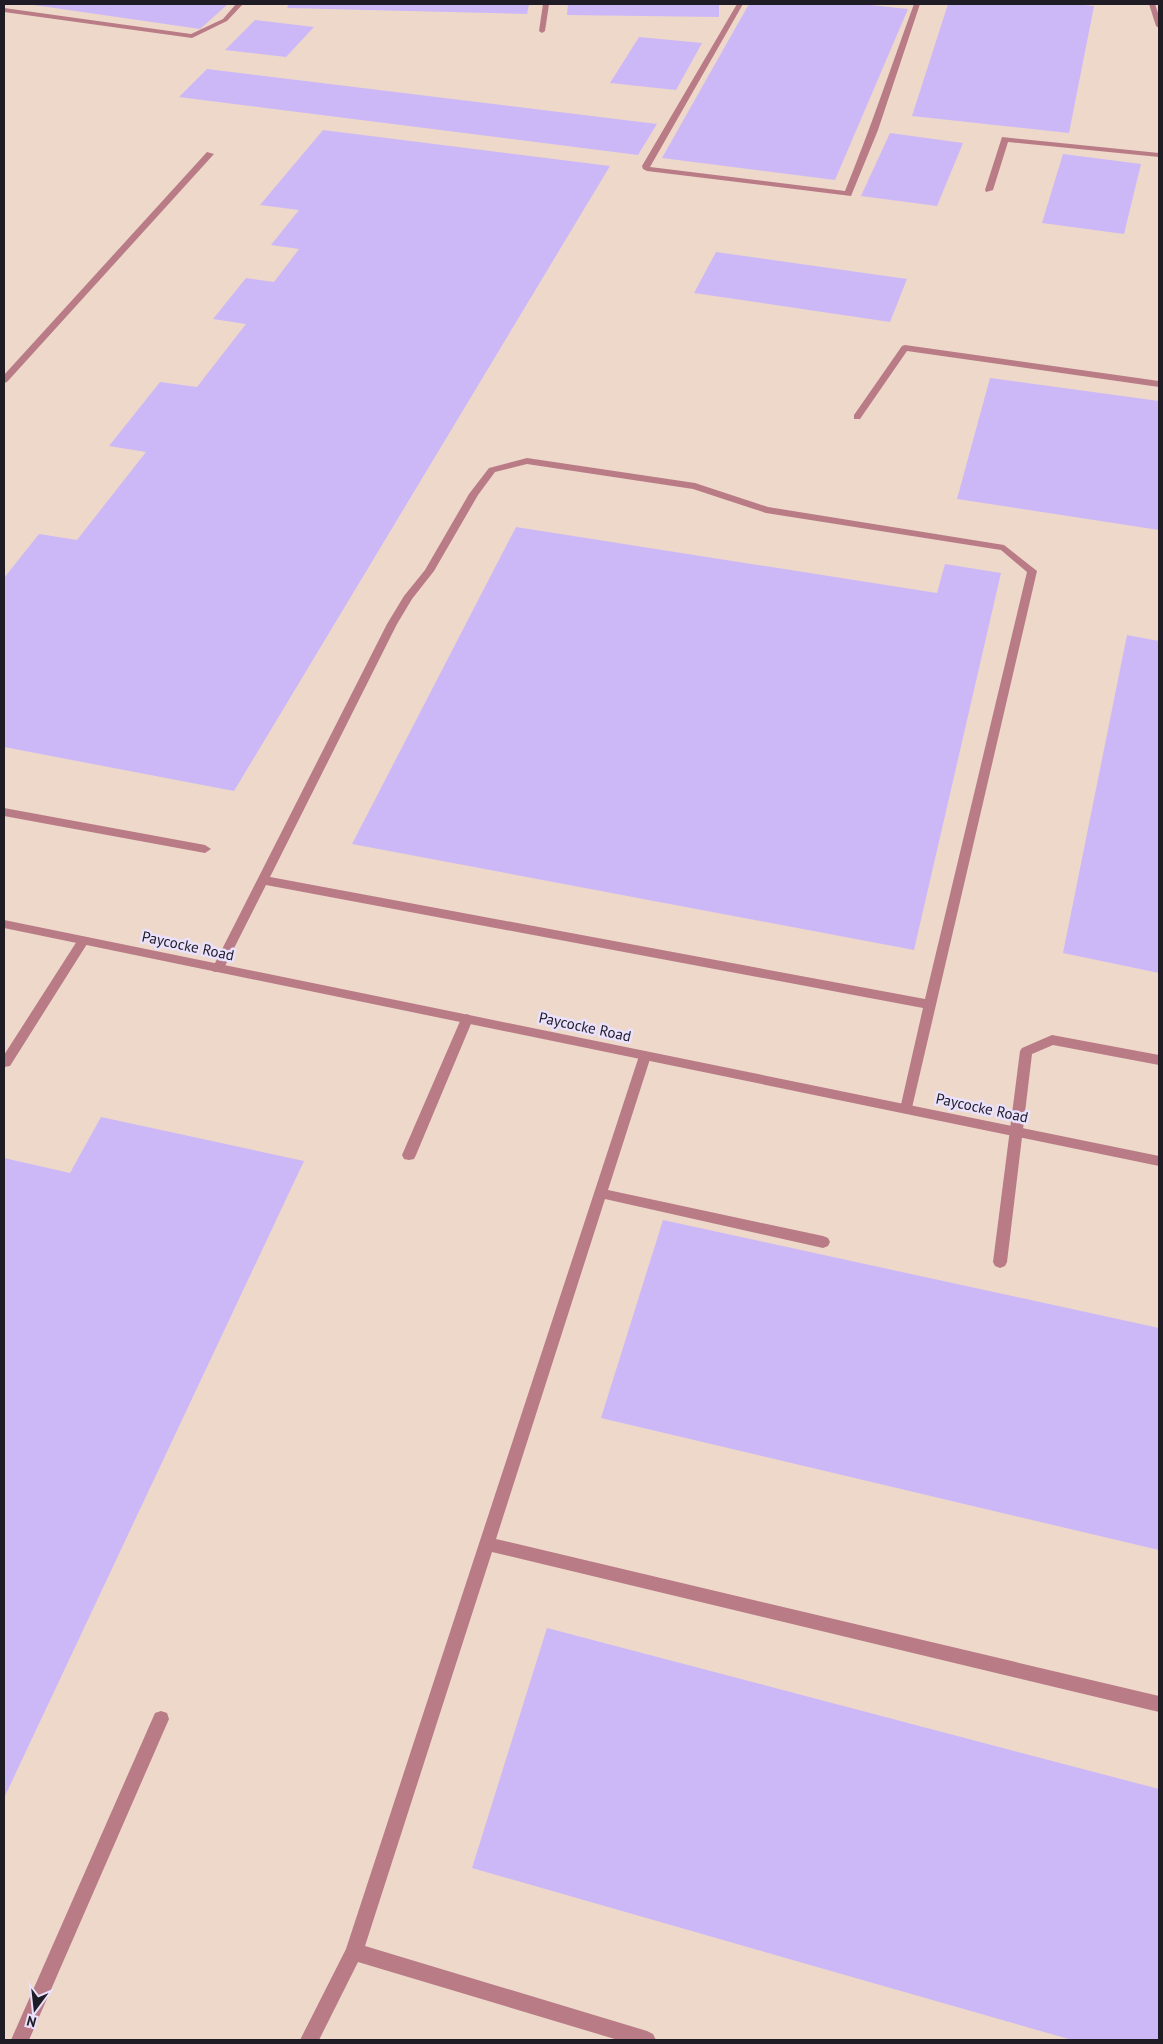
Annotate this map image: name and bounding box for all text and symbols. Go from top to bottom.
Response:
street label: Paycocke Road [140,926,236,965]
street label: Paycocke Road [537,1007,633,1046]
street label: Paycocke Road [934,1088,1030,1127]
north arrow [10,1984,60,2034]
text: N [25,2012,38,2031]

